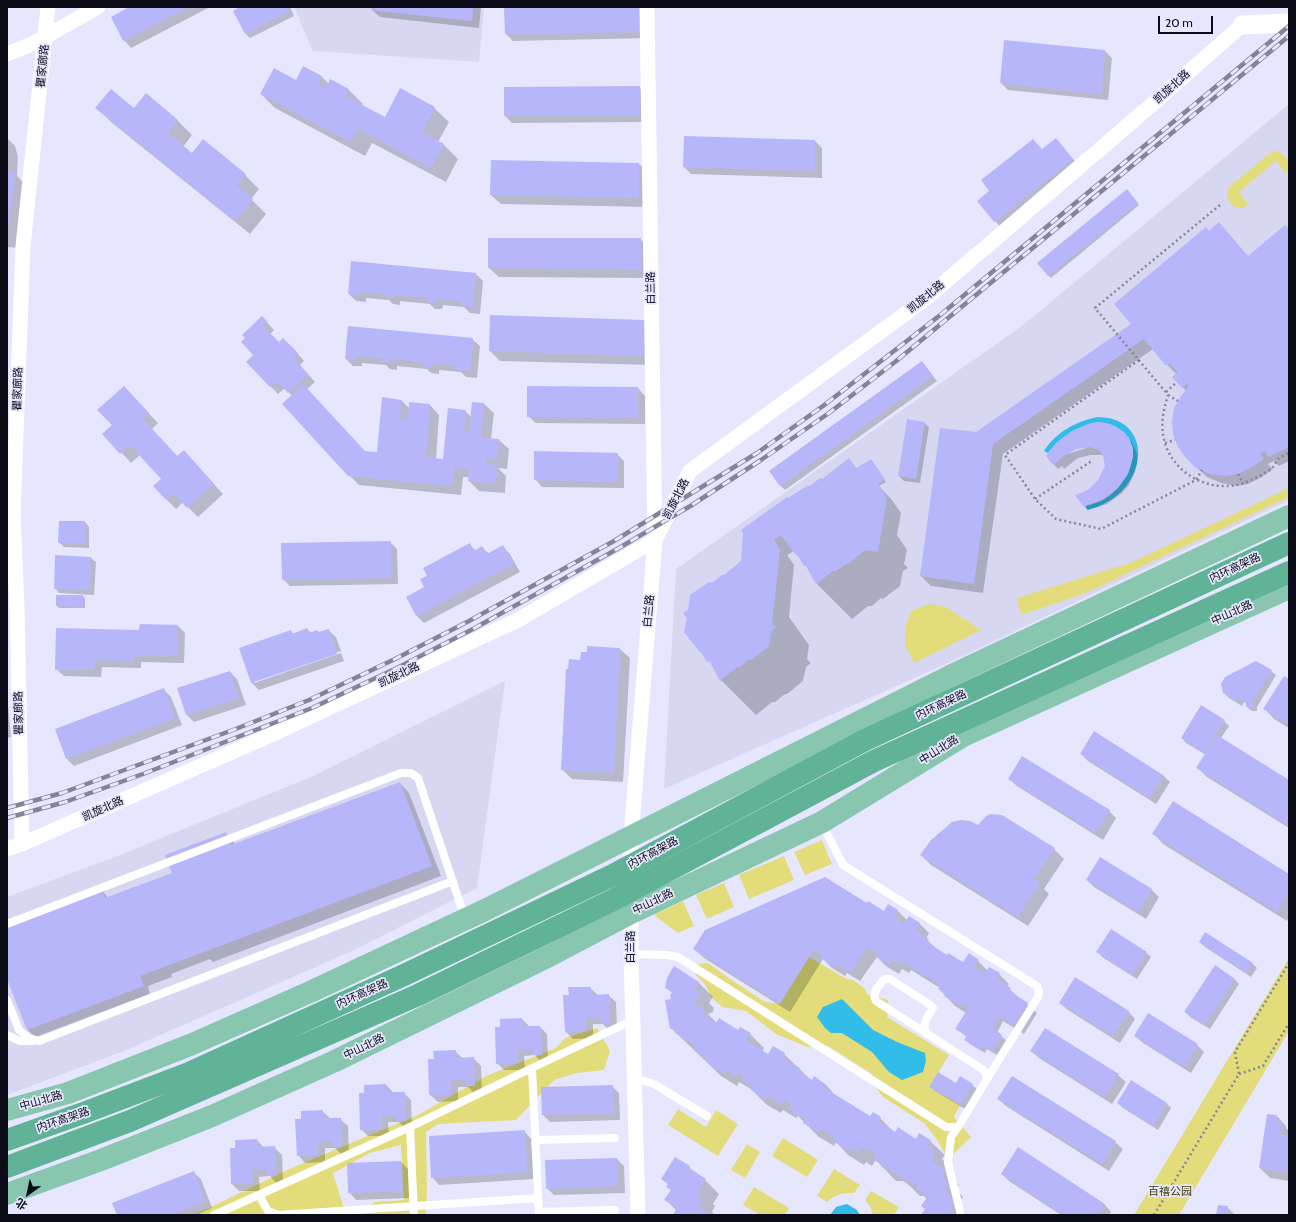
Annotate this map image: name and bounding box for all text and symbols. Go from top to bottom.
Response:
scale bar [1160,8,1215,34]
text: 20 m [1165,15,1193,30]
street label: 瞿家廊路 [34,43,52,89]
street label: 凯旋北路 [1151,67,1193,107]
street label: 白兰路 [644,271,658,305]
street label: 凯旋北路 [905,278,947,316]
street label: 瞿家廊路 [11,367,25,411]
street label: 凯旋北路 [660,476,692,522]
street label: 内环高架路 [1207,550,1263,586]
street label: 白兰路 [641,594,657,628]
street label: 中山北路 [1209,598,1255,628]
street label: 凯旋北路 [376,660,422,690]
street label: 内环高架路 [913,687,969,723]
street label: 瞿家廊路 [12,691,26,735]
street label: 中山北路 [917,733,961,767]
street label: 凯旋北路 [80,794,126,824]
street label: 内环高架路 [626,834,680,872]
street label: 中山北路 [630,886,676,918]
street label: 白兰路 [624,931,638,963]
street label: 内环高架路 [334,977,390,1011]
street label: 中山北路 [341,1031,387,1063]
street label: 中山北路 [18,1089,64,1113]
street label: 内环高架路 [35,1105,91,1135]
north arrow [8,1174,48,1214]
park label: 百禧公园 [1148,1185,1192,1199]
text: 北 [13,1195,30,1213]

